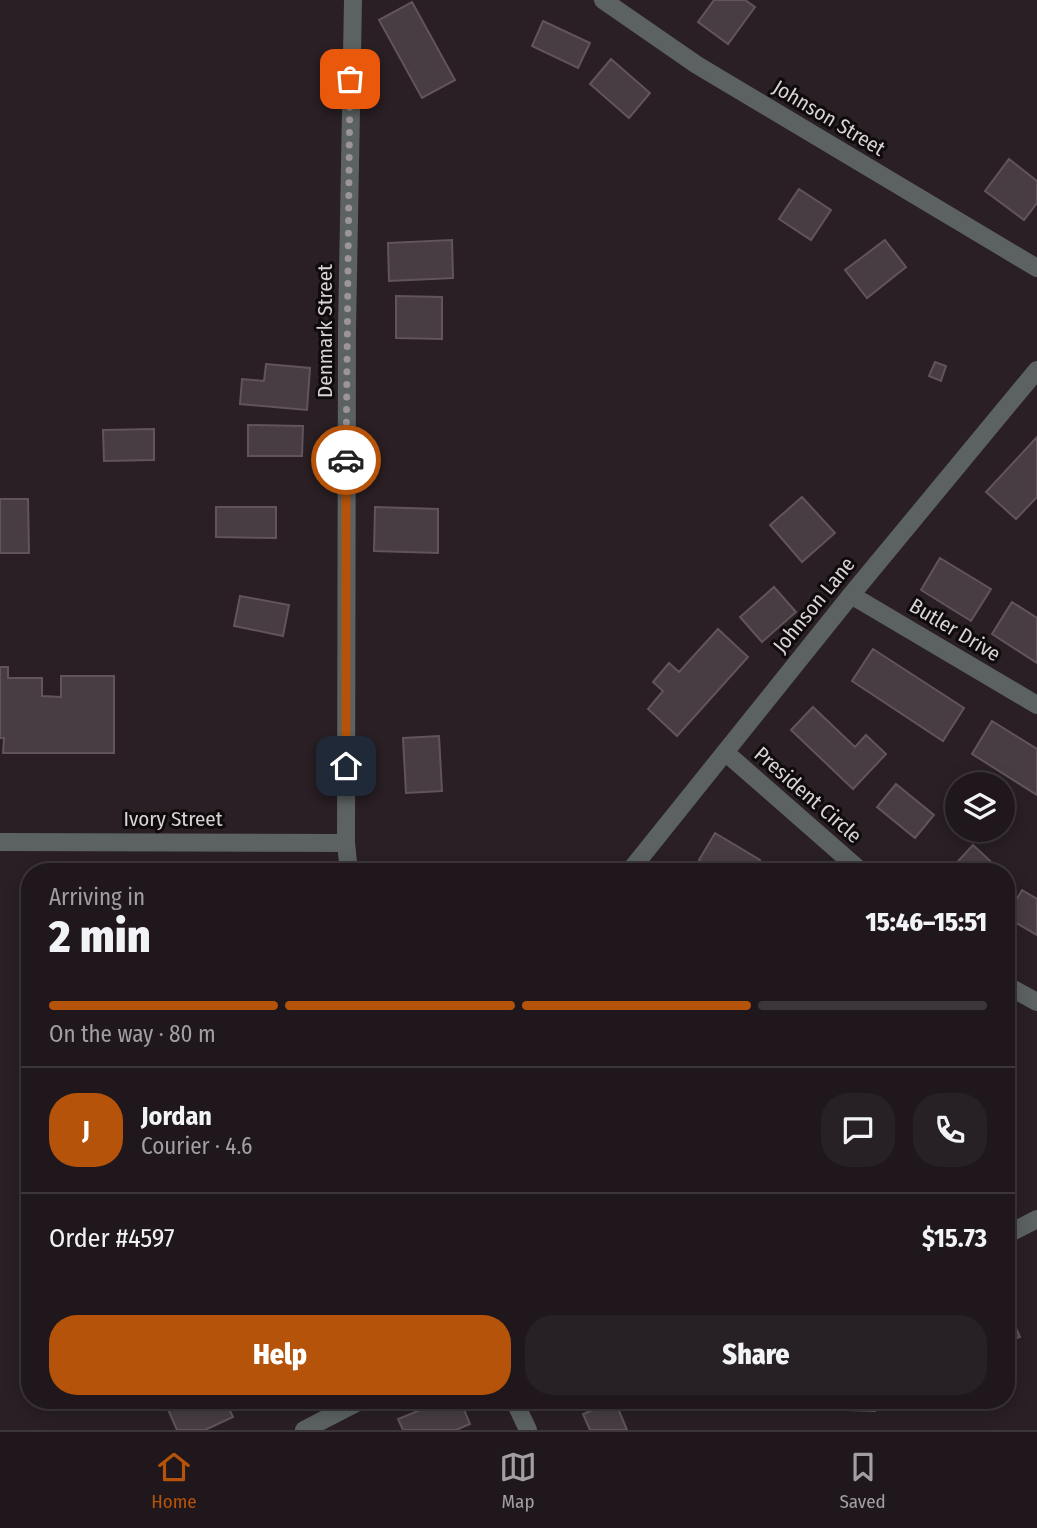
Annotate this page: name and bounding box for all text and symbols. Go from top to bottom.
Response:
pin [320,49,380,109]
icon: bag [331,60,369,98]
street label: Johnson Street [768,74,890,162]
street label: Denmark Street [312,264,338,398]
courier [311,425,381,495]
icon: car [327,441,365,479]
street label: Johnson Lane [767,552,861,658]
street label: Butler Drive [905,593,1005,667]
pin [316,736,376,796]
street label: President Circle [749,741,867,849]
icon: home [327,747,365,785]
map controls [945,772,1015,842]
button: layers [945,772,1015,842]
street label: Ivory Street [123,806,223,832]
text: Arriving in [49,883,145,911]
text: 15:46–15:51 [865,907,987,938]
text: 2 min [49,909,151,964]
text: On the way · 80 m [49,1020,216,1048]
button: chat [821,1093,895,1167]
button: phone [913,1093,987,1167]
text: Jordan [141,1101,212,1132]
text: J [82,1115,90,1146]
text: Courier · 4.6 [141,1132,252,1160]
text: Order #4597 [49,1223,175,1254]
text: $15.73 [922,1223,987,1254]
button: Help [49,1315,511,1395]
button: Share [525,1315,987,1395]
tab: Home [151,1448,197,1513]
tab: Map [499,1448,537,1513]
tab: Saved [839,1448,886,1513]

